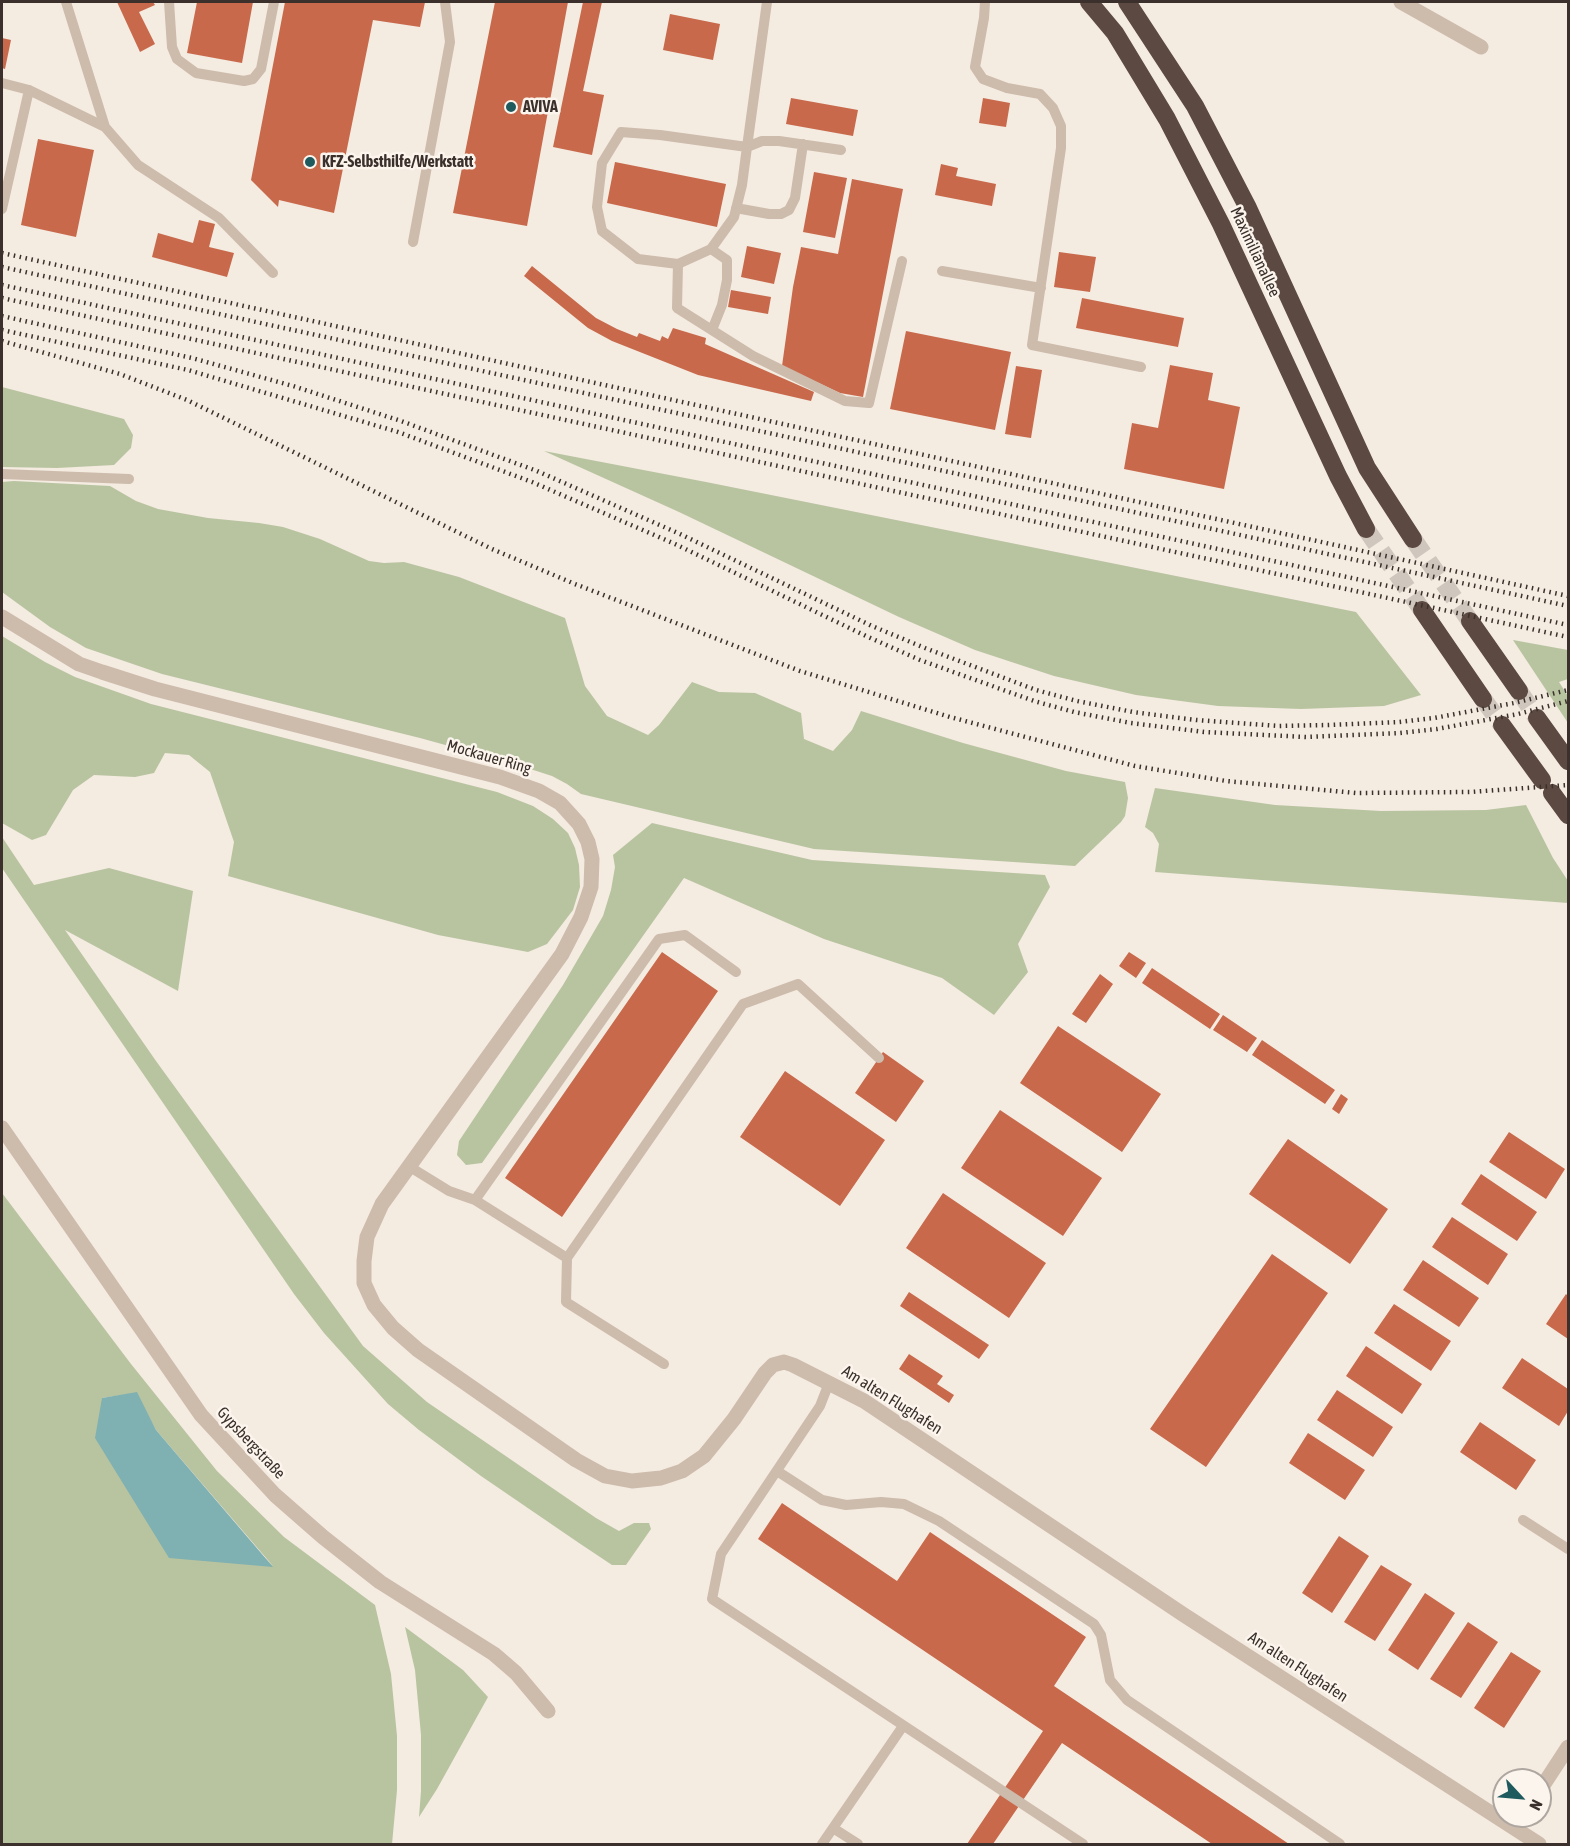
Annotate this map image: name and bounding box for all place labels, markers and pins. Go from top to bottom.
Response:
place label: AVIVA [523,97,558,117]
marker: AVIVA [504,100,518,114]
place label: KFZ-Selbsthilfe/Werkstatt [322,152,473,172]
marker: KFZ-Selbsthilfe/Werkstatt [303,155,317,169]

